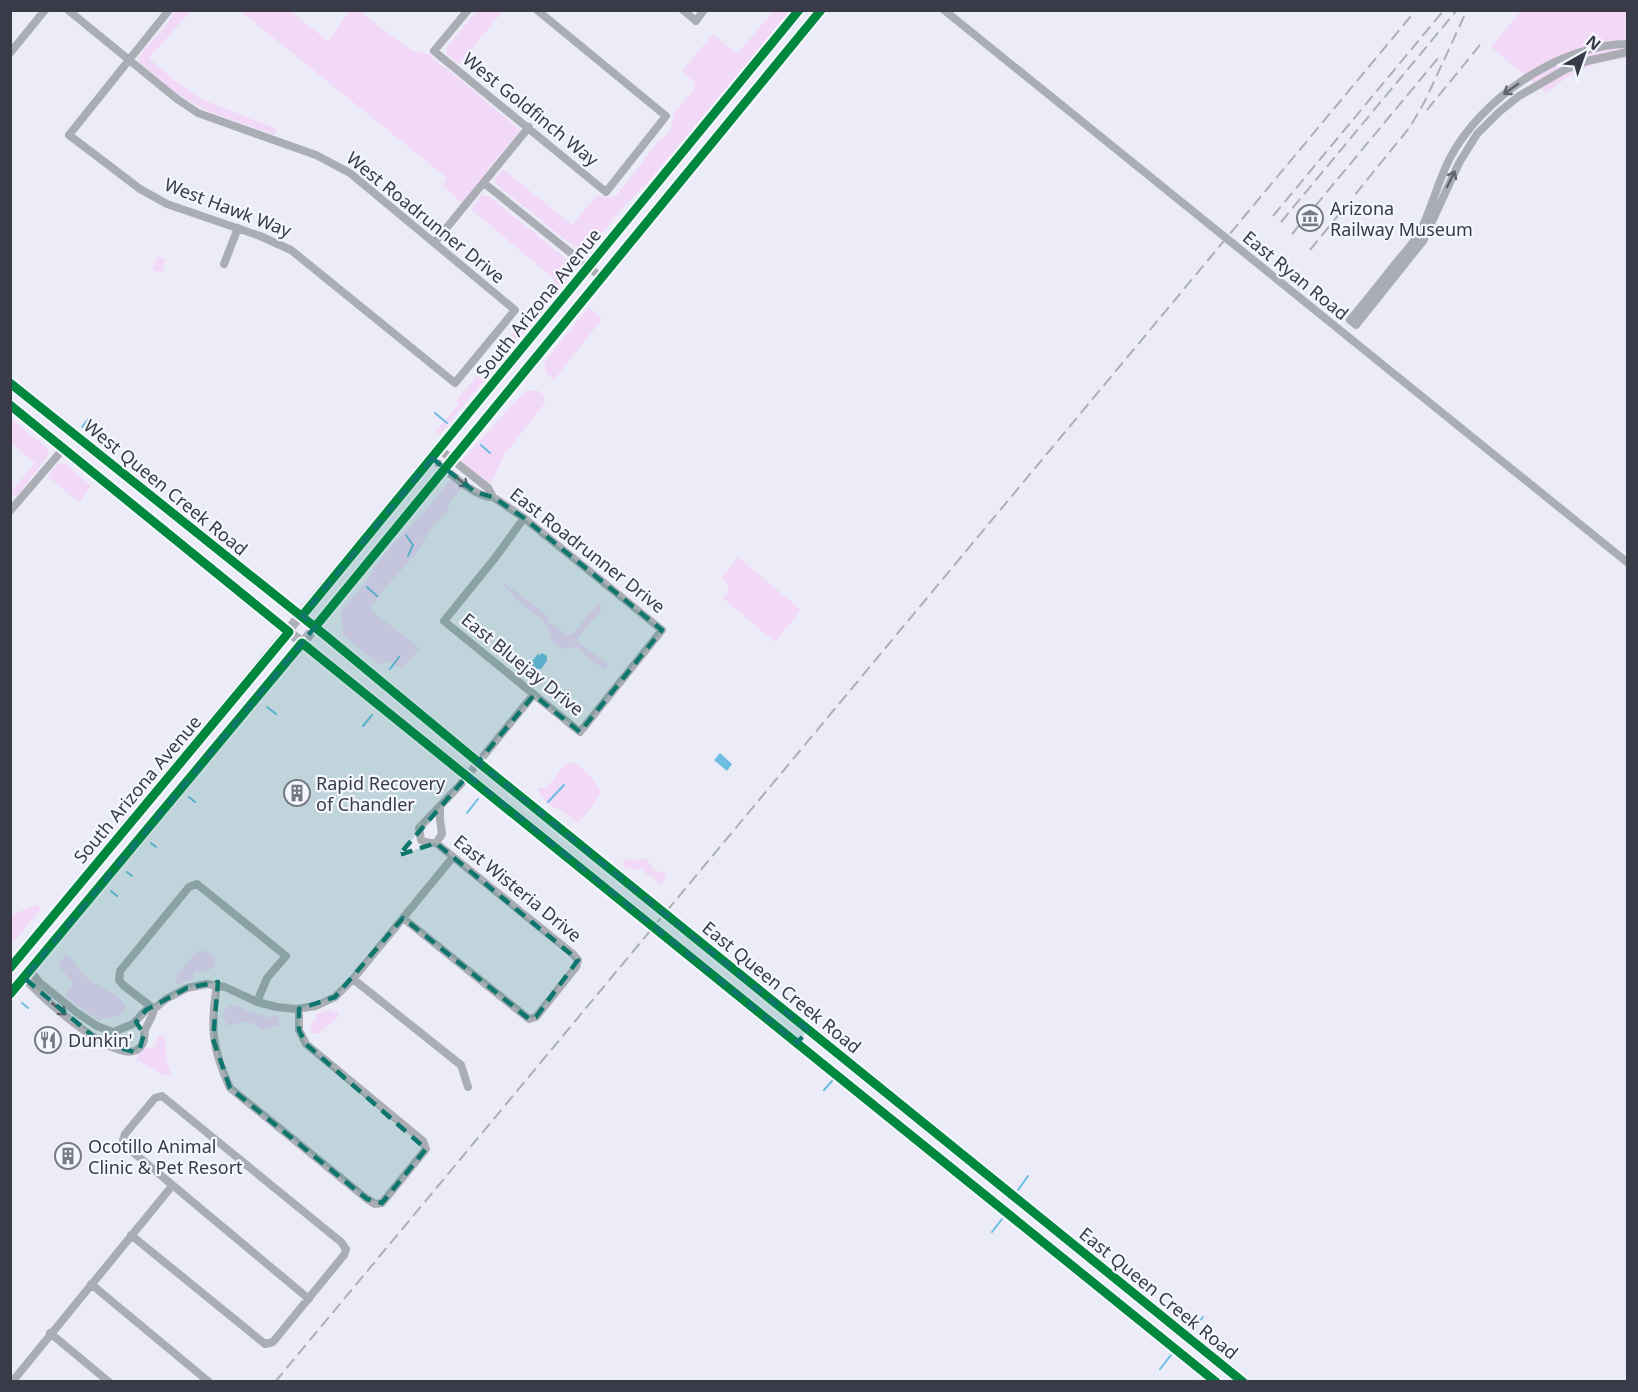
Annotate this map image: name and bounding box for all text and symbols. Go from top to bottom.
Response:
north arrow [1554,24,1614,84]
text: N [1582,30,1606,55]
street label: West Goldfinch Way [458,47,605,172]
one-way arrow [1504,83,1520,95]
street label: West Roadrunner Drive [342,146,510,288]
one-way arrow [1445,171,1457,189]
street label: West Hawk Way [161,172,296,242]
place label: Arizona Railway Museum [1330,196,1473,241]
museum icon: Arizona Railway Museum [1295,203,1325,233]
street label: South Arizona Avenue [470,223,606,383]
street label: East Ryan Road [1238,225,1354,325]
street label: West Queen Creek Road [79,414,253,560]
one-way arrow [453,474,469,487]
street label: East Roadrunner Drive [505,482,671,618]
street label: East Bluejay Drive [457,607,589,721]
street label: South Arizona Avenue [68,710,206,868]
place label: Rapid Recovery of Chandler [316,771,446,816]
building icon: Rapid Recovery of Chandler [282,778,312,808]
street label: East Wisteria Drive [449,829,587,947]
street label: East Queen Creek Road [698,916,866,1058]
one-way arrow [51,1002,66,1016]
restaurant icon: Dunkin' [33,1025,63,1055]
place label: Dunkin' [68,1028,133,1052]
place label: Ocotillo Animal Clinic & Pet Resort [88,1134,243,1179]
building icon: Ocotillo Animal Clinic & Pet Resort [53,1141,83,1171]
street label: East Queen Creek Road [1075,1222,1243,1364]

